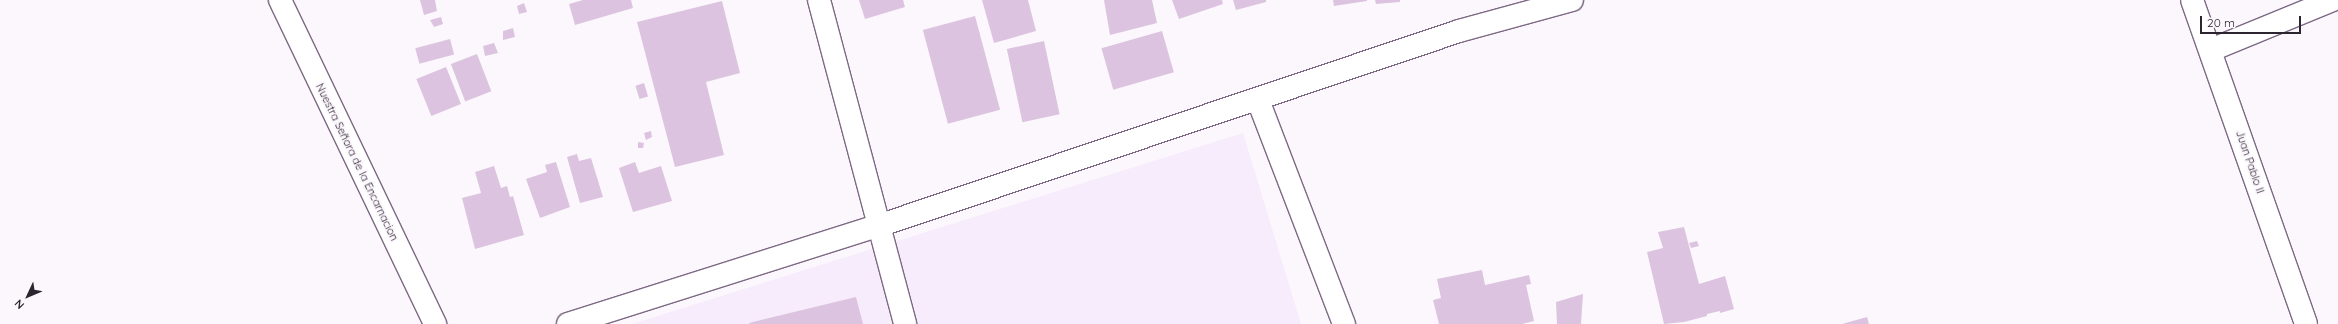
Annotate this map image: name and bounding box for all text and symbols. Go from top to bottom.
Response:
scale bar [2202,8,2303,34]
text: 20 m [2207,15,2235,30]
street label: Nuestra Señora de la Encarnacion [313,81,401,243]
street label: Juan Pablo II [2233,129,2267,195]
north arrow [8,276,48,316]
text: N [12,297,27,312]

